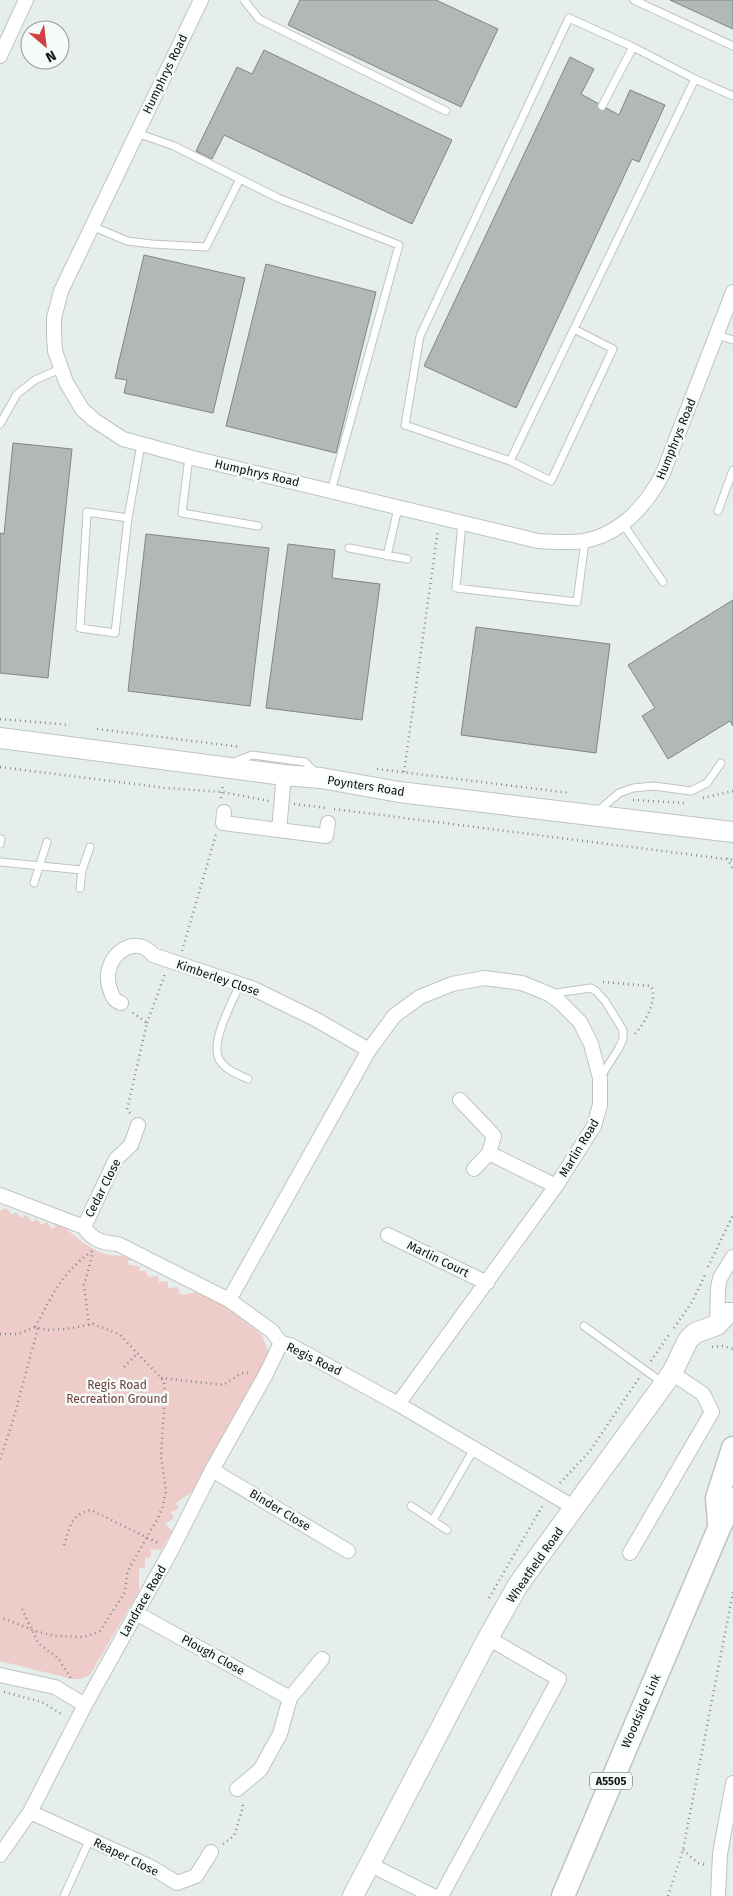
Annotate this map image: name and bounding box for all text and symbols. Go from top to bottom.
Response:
north arrow [20,20,70,70]
street label: Humphrys Road [140,32,190,116]
text: N [43,46,59,66]
street label: Humphrys Road [653,396,699,482]
street label: Humphrys Road [213,456,301,490]
street label: Poynters Road [326,773,406,799]
street label: Kimberley Close [174,957,262,999]
street label: Marlin Road [556,1116,602,1180]
street label: Cedar Close [82,1156,124,1220]
street label: Marlin Court [405,1238,472,1280]
street label: Regis Road [284,1340,344,1378]
park label: Regis Road Recreation Ground [66,1378,168,1406]
street label: Binder Close [247,1486,313,1534]
street label: Wheatfield Road [504,1524,566,1606]
street label: Landrace Road [117,1563,169,1639]
street label: Plough Close [179,1632,247,1678]
street label: Woodside Link [618,1671,664,1750]
road number: A5505 [590,1772,632,1790]
street label: Reaper Close [91,1835,161,1879]

